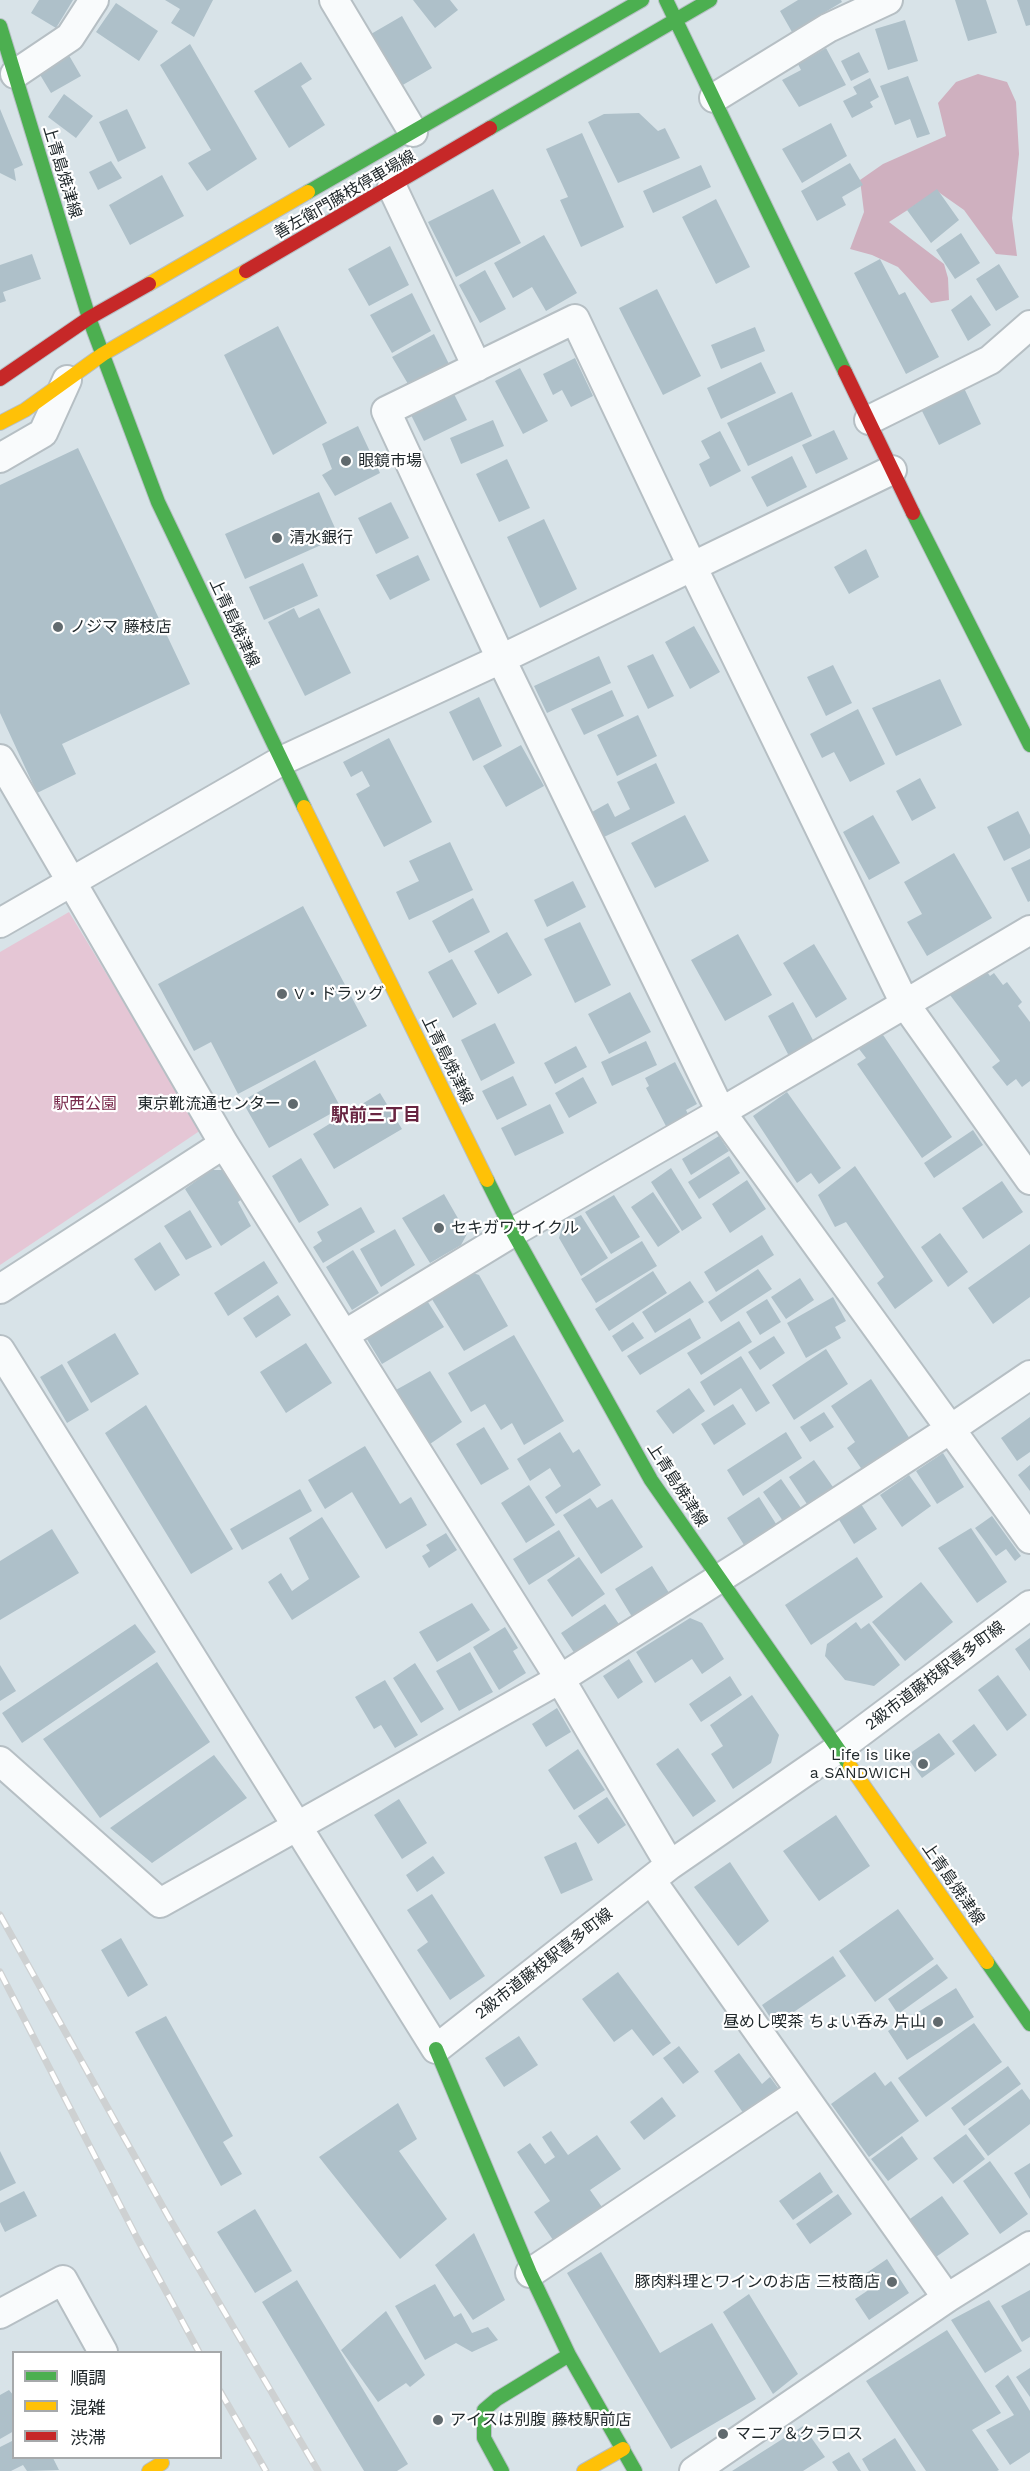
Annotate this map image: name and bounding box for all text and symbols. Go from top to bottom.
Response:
street label: 上青島焼津線 [39,123,85,221]
street label: 善左衛門藤枝停車場線 [271,147,419,243]
place label: 眼鏡市場 [358,451,422,471]
marker: 眼鏡市場 [339,454,353,468]
place label: 清水銀行 [289,528,353,548]
marker: 清水銀行 [270,531,284,545]
street label: 上青島焼津線 [205,575,263,671]
place label: ノジマ 藤枝店 [70,617,171,637]
marker: ノジマ 藤枝店 [51,620,65,634]
place label: V・ドラッグ [294,984,384,1004]
marker: V・ドラッグ [275,987,289,1001]
street label: 上青島焼津線 [417,1013,477,1107]
park label: 駅西公園 [53,1094,117,1114]
place label: 東京靴流通センター [137,1094,281,1114]
marker: 東京靴流通センター [286,1097,300,1111]
district label: 駅前三丁目 [331,1105,421,1127]
place label: セキガワサイクル [451,1218,579,1238]
marker: セキガワサイクル [432,1221,446,1235]
street label: 上青島焼津線 [643,1440,711,1530]
street label: 2級市道藤枝駅喜多町線 [862,1617,1008,1735]
place label: Life is like a SANDWICH [810,1745,911,1783]
marker: Life is like a SANDWICH [916,1757,930,1771]
street label: 上青島焼津線 [918,1839,988,1929]
street label: 2級市道藤枝駅喜多町線 [471,1904,617,2024]
place label: 昼めし喫茶 ちょい呑み 片山 [723,2012,926,2032]
marker: 昼めし喫茶 ちょい呑み 片山 [931,2015,945,2029]
place label: 豚肉料理とワインのお店 三枝商店 [635,2272,880,2292]
marker: 豚肉料理とワインのお店 三枝商店 [885,2275,899,2289]
legend [12,2351,222,2459]
text: 順調 [70,2367,106,2388]
text: 混雑 [70,2397,106,2418]
place label: アイスは別腹 藤枝駅前店 [450,2410,631,2430]
marker: アイスは別腹 藤枝駅前店 [431,2413,445,2427]
place label: マニア＆クラロス [735,2424,863,2444]
text: 渋滞 [70,2427,106,2448]
marker: マニア＆クラロス [716,2427,730,2441]

